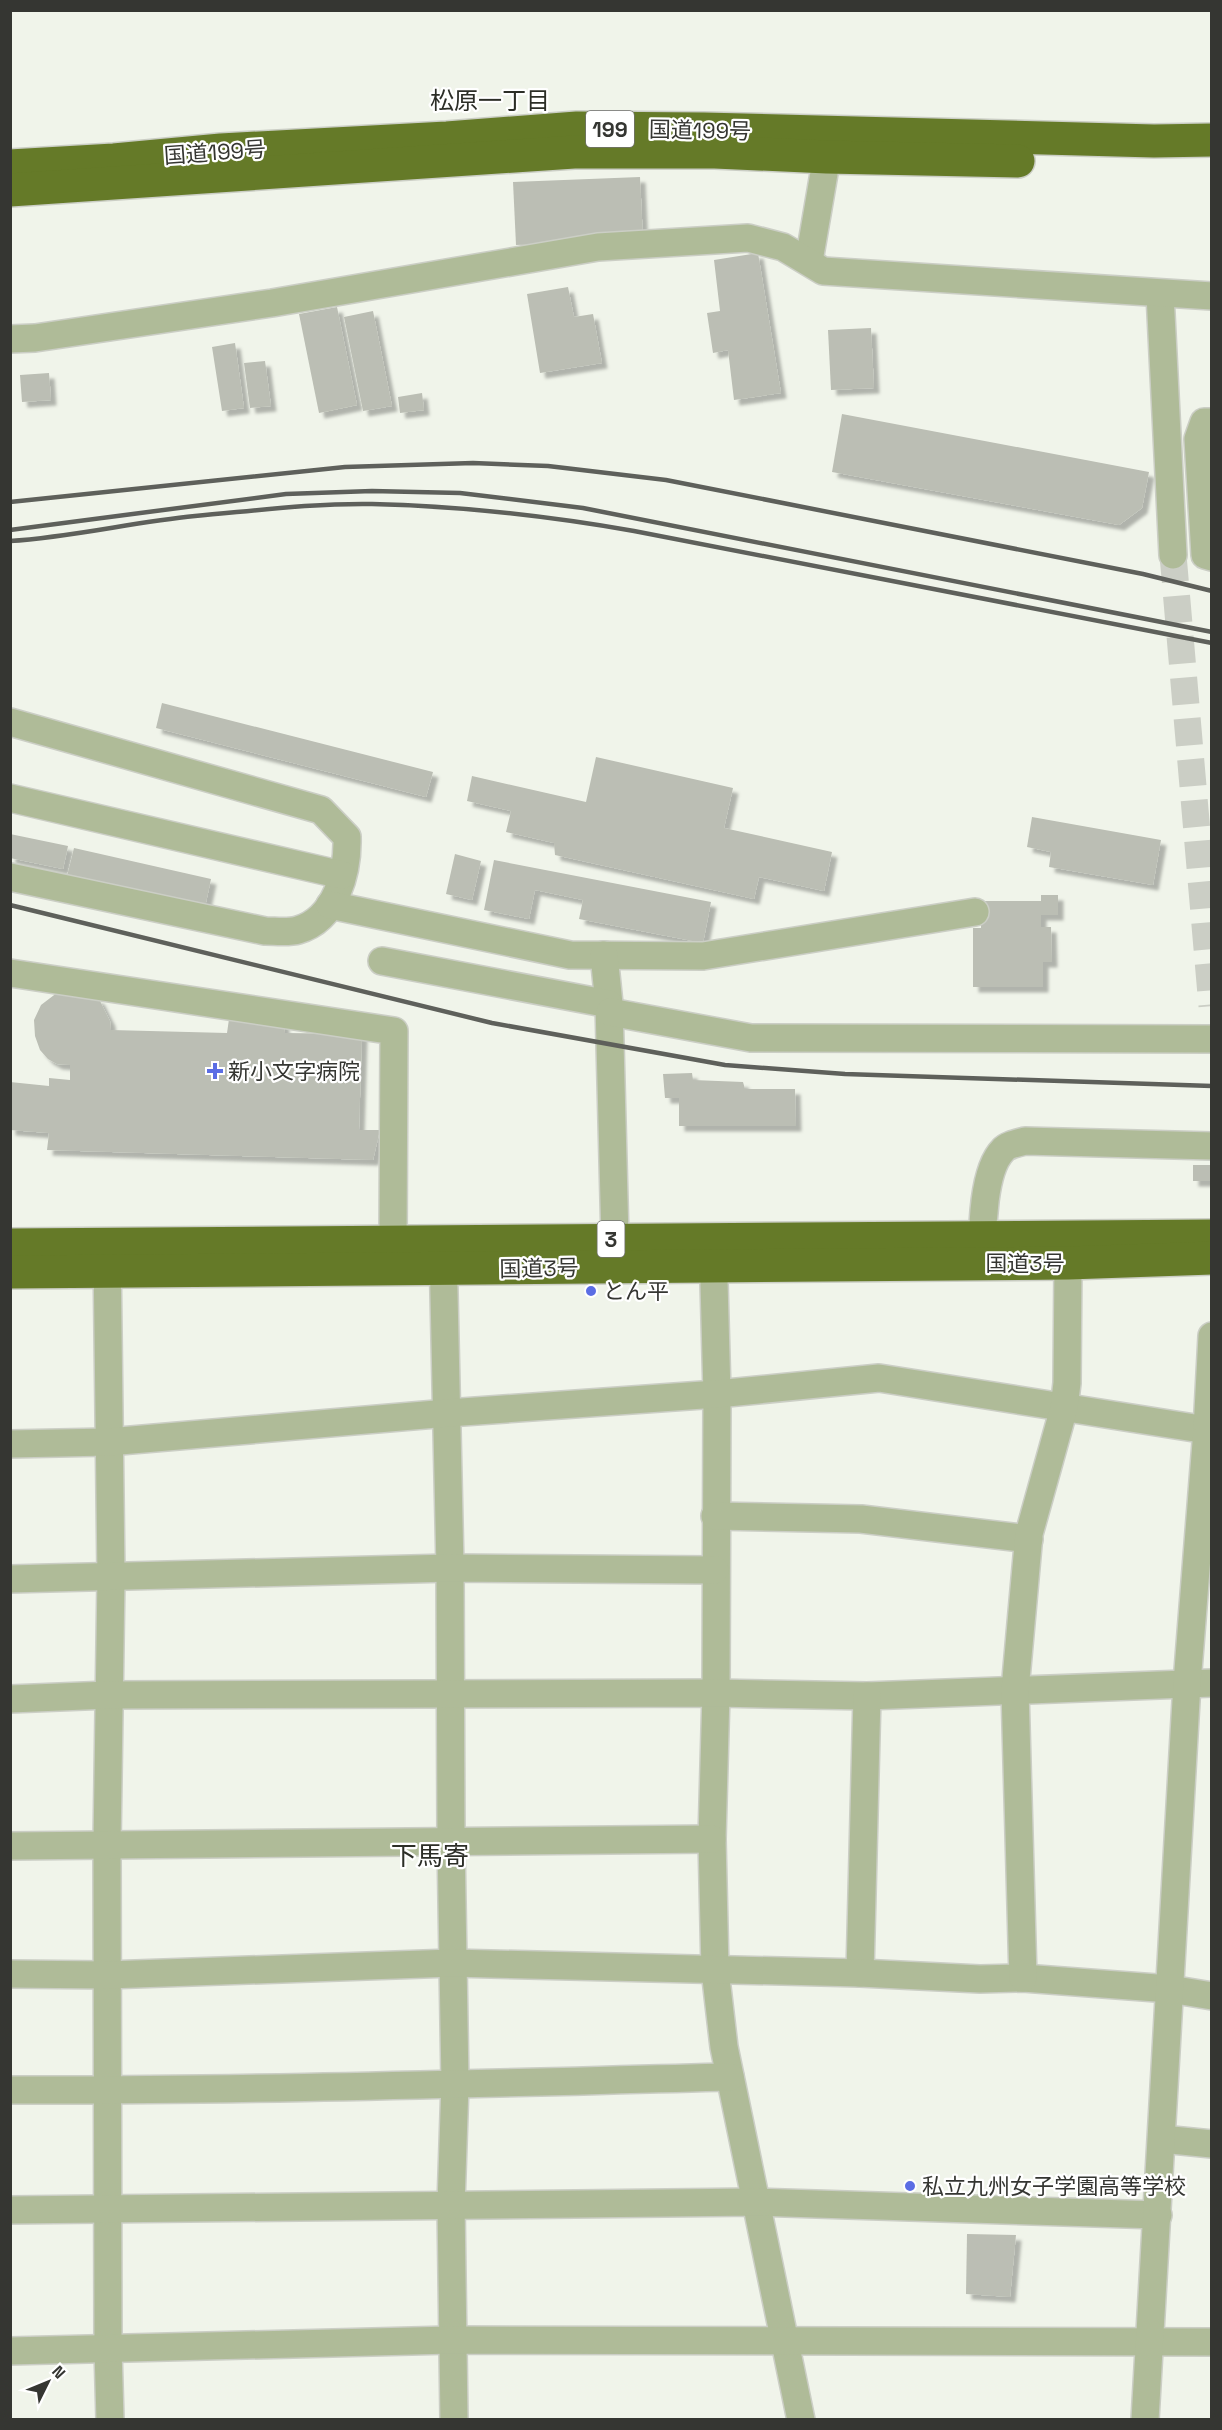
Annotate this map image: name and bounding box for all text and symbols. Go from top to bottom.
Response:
district label: 松原一丁目 [430,85,550,116]
road number: 199 [586,111,634,147]
street label: 国道199号 [649,115,751,145]
street label: 国道199号 [163,134,267,170]
place label: 新小文字病院 [228,1057,360,1085]
marker: 新小文字病院 [206,1062,224,1080]
road number: 3 [598,1221,624,1257]
street label: 国道3号 [985,1249,1065,1277]
street label: 国道3号 [499,1253,579,1283]
place label: とん平 [603,1277,669,1305]
marker: とん平 [584,1284,598,1298]
district label: 下馬寄 [391,1839,469,1873]
place label: 私立九州女子学園高等学校 [922,2172,1186,2200]
marker: 私立九州女子学園高等学校 [903,2179,917,2193]
north arrow [18,2352,78,2412]
text: N [47,2361,70,2383]

